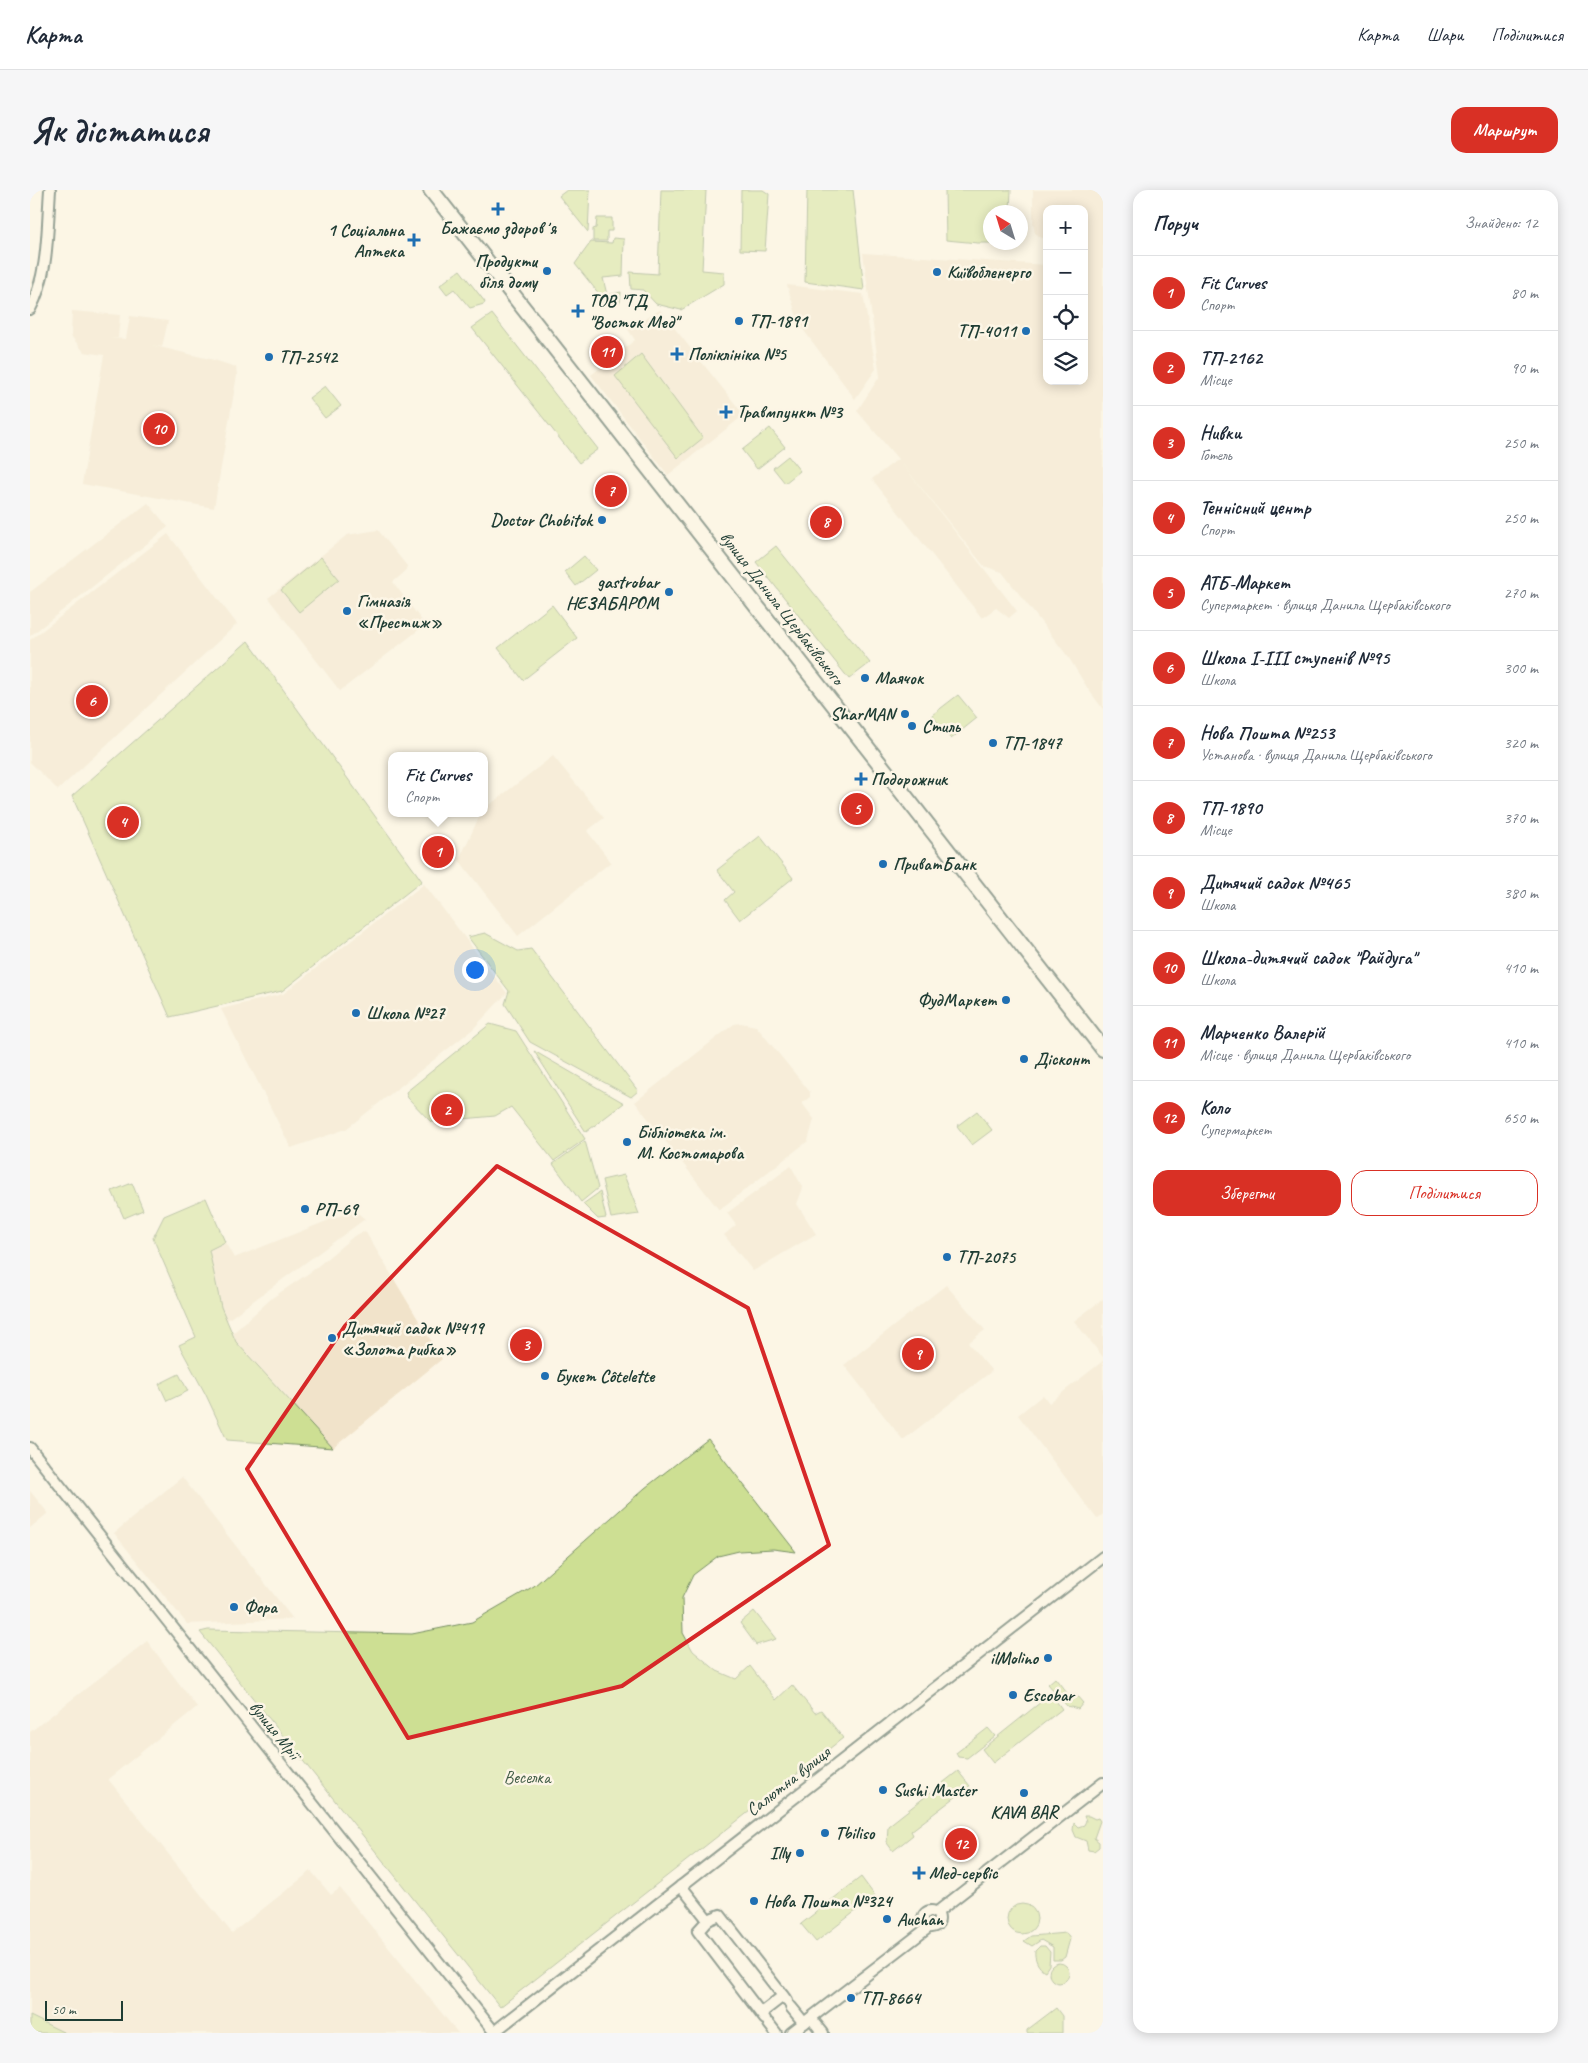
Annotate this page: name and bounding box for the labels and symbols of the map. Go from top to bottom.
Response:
marker: Бажаємо здоровʼя [492,203,504,215]
north arrow [983,205,1028,250]
place label: Бажаємо здоровʼя [440,217,557,240]
place label: 1 Соціальна Аптека [327,219,405,262]
marker: 1 Соціальна Аптека [408,234,420,246]
place label: Продукти біля дому [475,250,539,293]
place label: Київобленерго [947,261,1032,283]
marker: Продукти біля дому [541,265,553,277]
marker: Київобленерго [931,266,943,278]
place label: ТОВ "ТД "Восток Мед" [589,290,682,333]
marker: ТОВ "ТД "Восток Мед" [571,304,585,318]
place label: ТП-1891 [749,310,809,332]
marker: ТП-1891 [733,315,745,327]
place label: ТП-4011 [958,320,1018,342]
marker: ТП-4011 [1020,325,1032,337]
pin: 11 [591,333,623,371]
place label: Поліклініка №5 [688,343,788,365]
place label: ТП-2542 [279,346,339,368]
marker: Поліклініка №5 [670,347,684,361]
marker: ТП-2542 [263,351,275,363]
place label: Травмпункт №3 [737,401,844,423]
marker: Травмпункт №3 [719,405,733,419]
pin: 10 [143,410,175,448]
pin: 7 [595,472,627,510]
pin: 8 [810,503,842,541]
place label: Doctor Chobitok [491,509,594,531]
marker: Doctor Chobitok [596,514,608,526]
street label: вулиця Данила Щербаківського [715,527,850,690]
place label: gastrobar НЕЗАБАРОМ [566,571,662,614]
marker: gastrobar НЕЗАБАРОМ [663,586,675,598]
place label: Гімназія «Престиж» [357,590,442,633]
marker: Гімназія «Престиж» [341,605,353,617]
place label: Маячок [875,667,925,689]
marker: Маячок [859,672,871,684]
pin: 6 [76,682,108,720]
place label: SharMAN [830,703,898,725]
marker: SharMAN [899,708,911,720]
place label: Стиль [922,715,962,737]
marker: Стиль [906,720,918,732]
place label: ТП-1847 [1003,732,1063,754]
marker: ТП-1847 [987,737,999,749]
place label: Подорожник [871,768,949,790]
marker: Подорожник [855,773,867,785]
pin: 5 [841,790,873,828]
pin: 4 [107,803,139,841]
pin: 1 [422,833,454,871]
place label: ПриватБанк [893,853,977,875]
marker: ПриватБанк [877,858,889,870]
your location [462,957,488,983]
place label: ФудМаркет [918,989,997,1011]
marker: ФудМаркет [1000,994,1012,1006]
place label: Школа №27 [366,1002,446,1024]
marker: Школа №27 [350,1007,362,1019]
place label: Дісконт [1034,1048,1090,1070]
marker: Дісконт [1018,1053,1030,1065]
pin: 2 [431,1091,463,1129]
place label: Бібліотека ім. М. Костомарова [637,1121,744,1164]
marker: Бібліотека ім. М. Костомарова [621,1136,633,1148]
place label: РП-69 [315,1198,360,1220]
marker: РП-69 [299,1203,311,1215]
place label: ТП-2075 [957,1246,1017,1268]
marker: ТП-2075 [941,1251,953,1263]
place label: Дитячий садок №419 «Золота рибка» [342,1317,485,1360]
pin: 3 [510,1326,542,1364]
marker: Дитячий садок №419 «Золота рибка» [326,1332,338,1344]
pin: 9 [902,1335,934,1373]
place label: Букет Côtelette [555,1365,656,1387]
marker: Букет Côtelette [539,1370,551,1382]
place label: Фора [244,1596,278,1618]
marker: Фора [228,1601,240,1613]
place label: ilMolino [990,1647,1039,1669]
marker: ilMolino [1042,1652,1054,1664]
place label: Escobar [1023,1684,1076,1706]
marker: Escobar [1007,1689,1019,1701]
street label: вулиця Мрії [245,1696,308,1767]
street label: Салютна вулиця [741,1740,836,1821]
park label: Веселка [504,1766,552,1788]
place label: Sushi Master [893,1779,979,1801]
marker: Sushi Master [877,1784,889,1796]
marker: KAVA BAR [1018,1787,1030,1799]
place label: KAVA BAR [990,1801,1061,1823]
place label: Tbiliso [835,1822,876,1844]
pin: 12 [945,1825,977,1863]
marker: Tbiliso [819,1827,831,1839]
place label: Illy [770,1842,792,1864]
marker: Illy [794,1847,806,1859]
place label: Мед-сервіс [929,1862,999,1884]
marker: Мед-сервіс [913,1867,925,1879]
place label: Нова Пошта №324 [764,1890,893,1912]
marker: Нова Пошта №324 [748,1895,760,1907]
place label: Auchan [897,1908,945,1930]
marker: Auchan [881,1913,893,1925]
place label: ТП-8664 [861,1987,922,2009]
marker: ТП-8664 [845,1992,857,2004]
scale bar [45,1998,122,2021]

